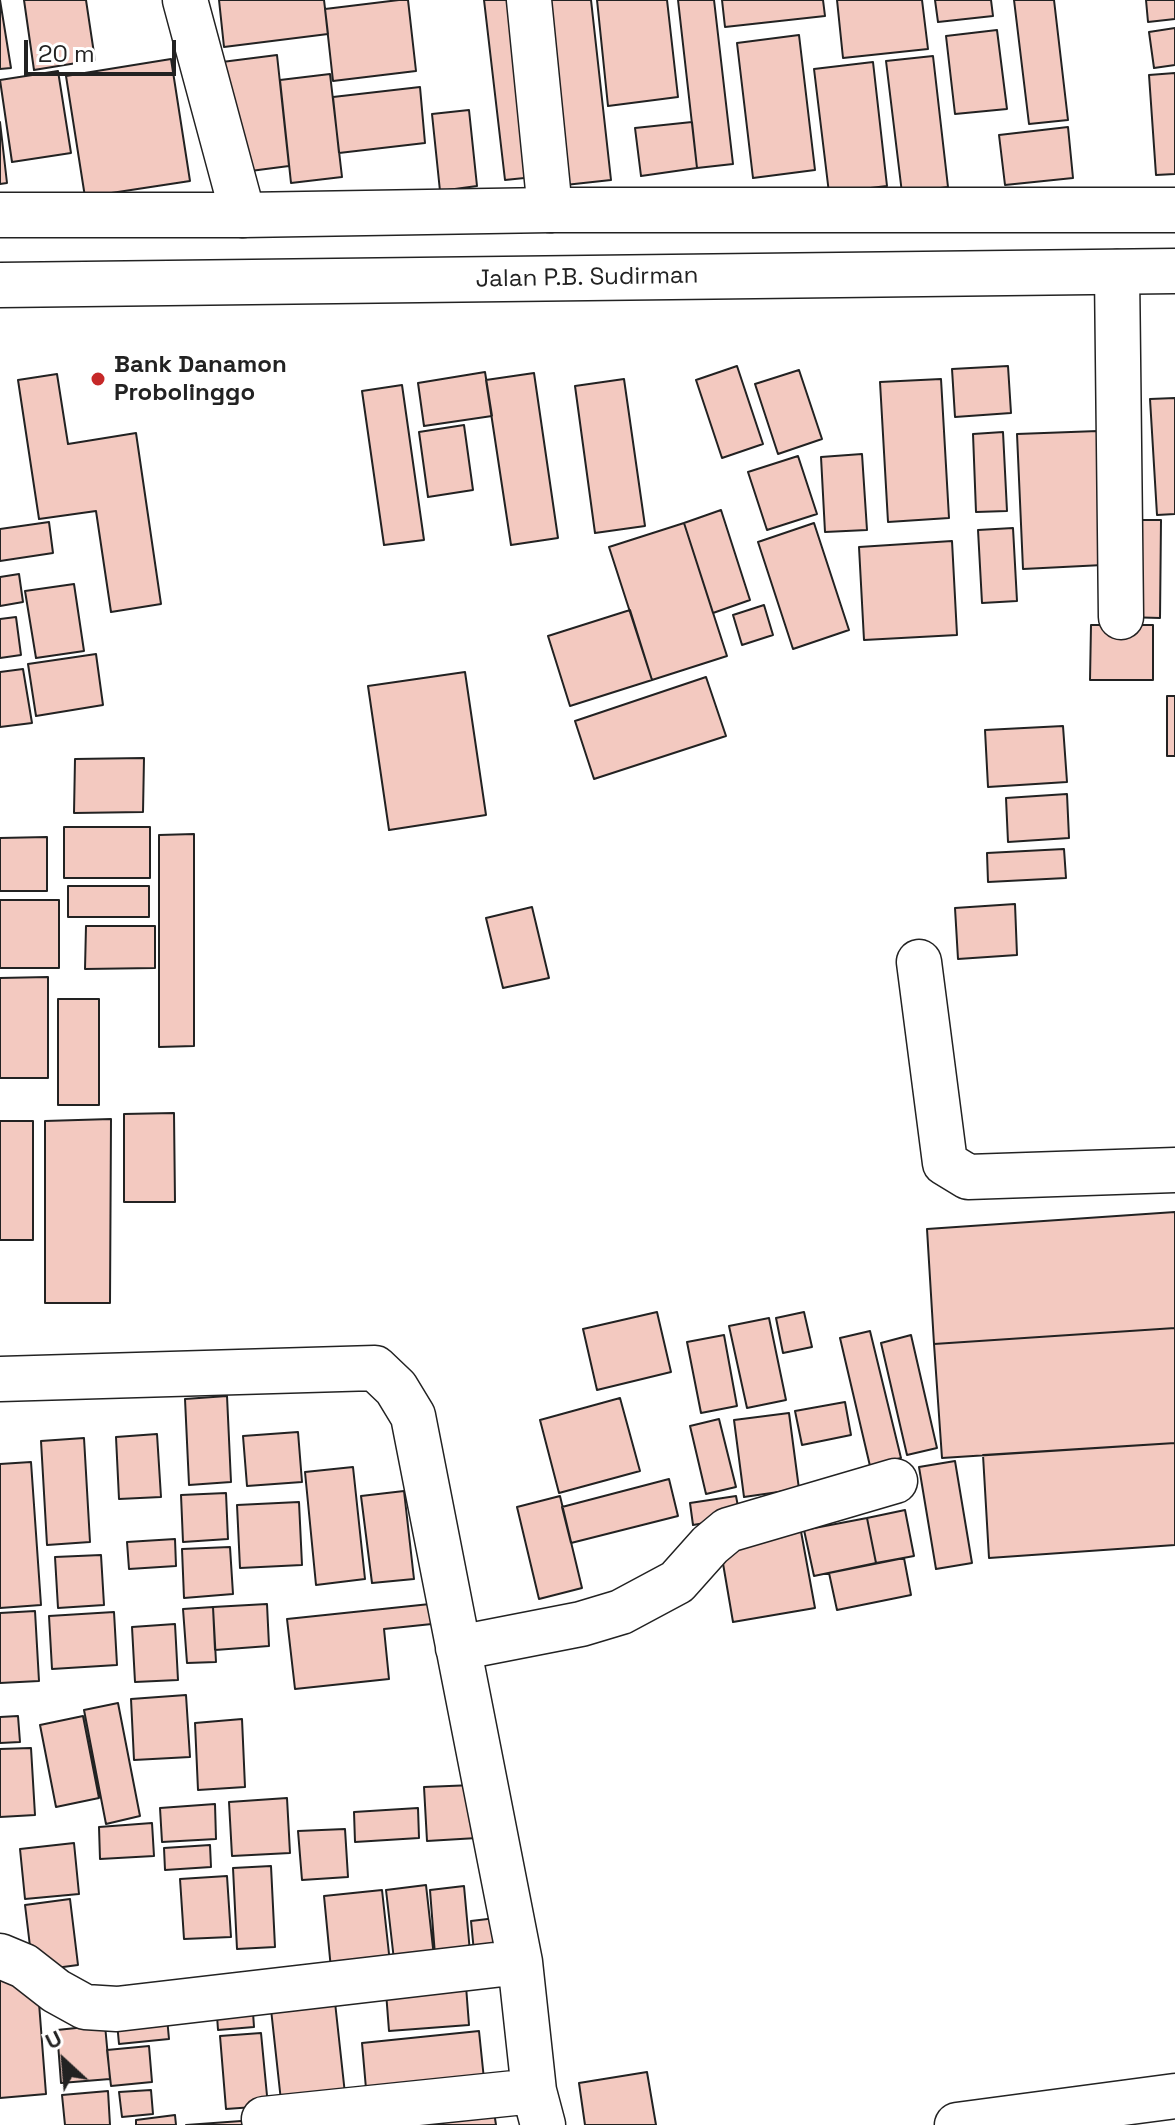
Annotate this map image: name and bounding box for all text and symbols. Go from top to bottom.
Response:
scale bar [28,24,180,74]
text: 20 m [38,38,95,69]
street label: Jalan P.B. Sudirman [475,262,699,294]
place label: Bank Danamon Probolinggo [114,351,287,407]
marker: Bank Danamon Probolinggo [89,370,107,388]
north arrow [24,2021,104,2101]
text: U [41,2024,66,2055]

